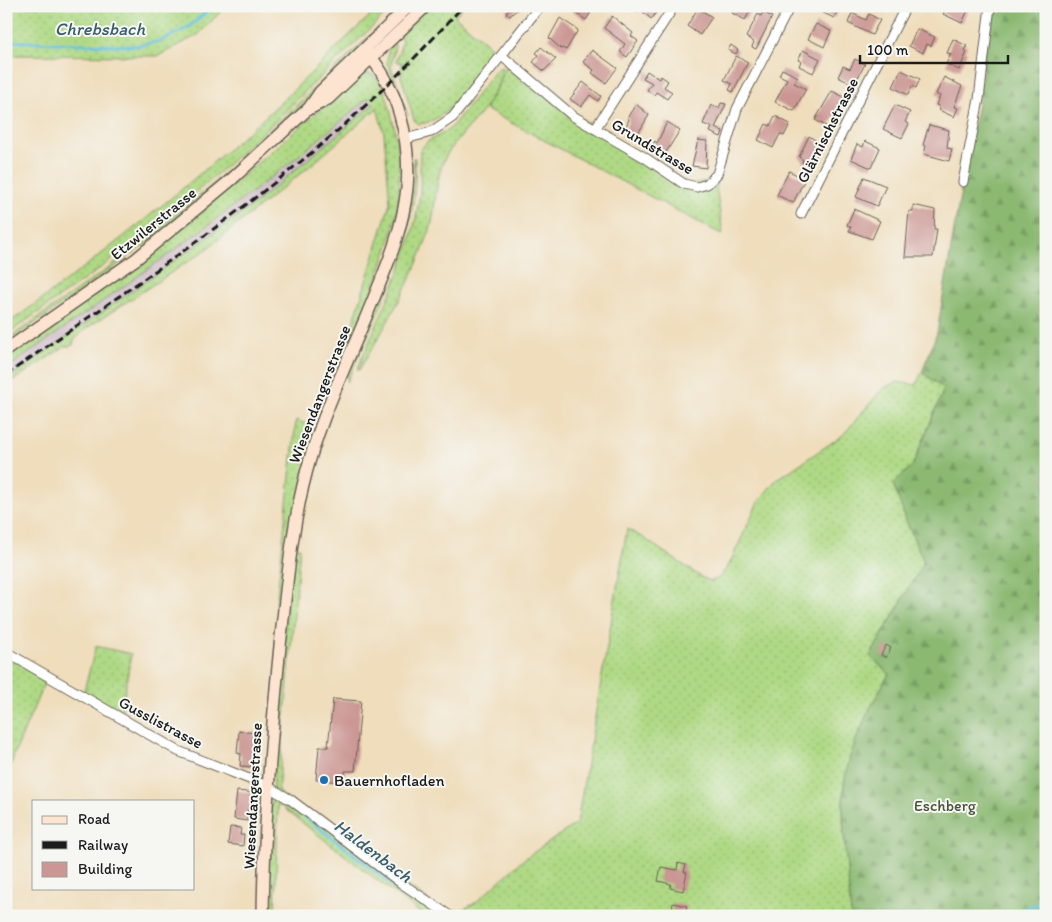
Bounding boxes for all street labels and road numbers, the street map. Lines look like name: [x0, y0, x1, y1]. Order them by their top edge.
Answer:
street label: Glärnischstrasse: [793, 74, 862, 186]
street label: Grundstrasse: [608, 114, 698, 179]
street label: Etzwilerstrasse: [107, 183, 200, 264]
street label: Wiesendangerstrasse: [284, 322, 355, 466]
street label: Gusslistrasse: [116, 692, 206, 753]
street label: Wiesendangerstrasse: [239, 722, 266, 870]

